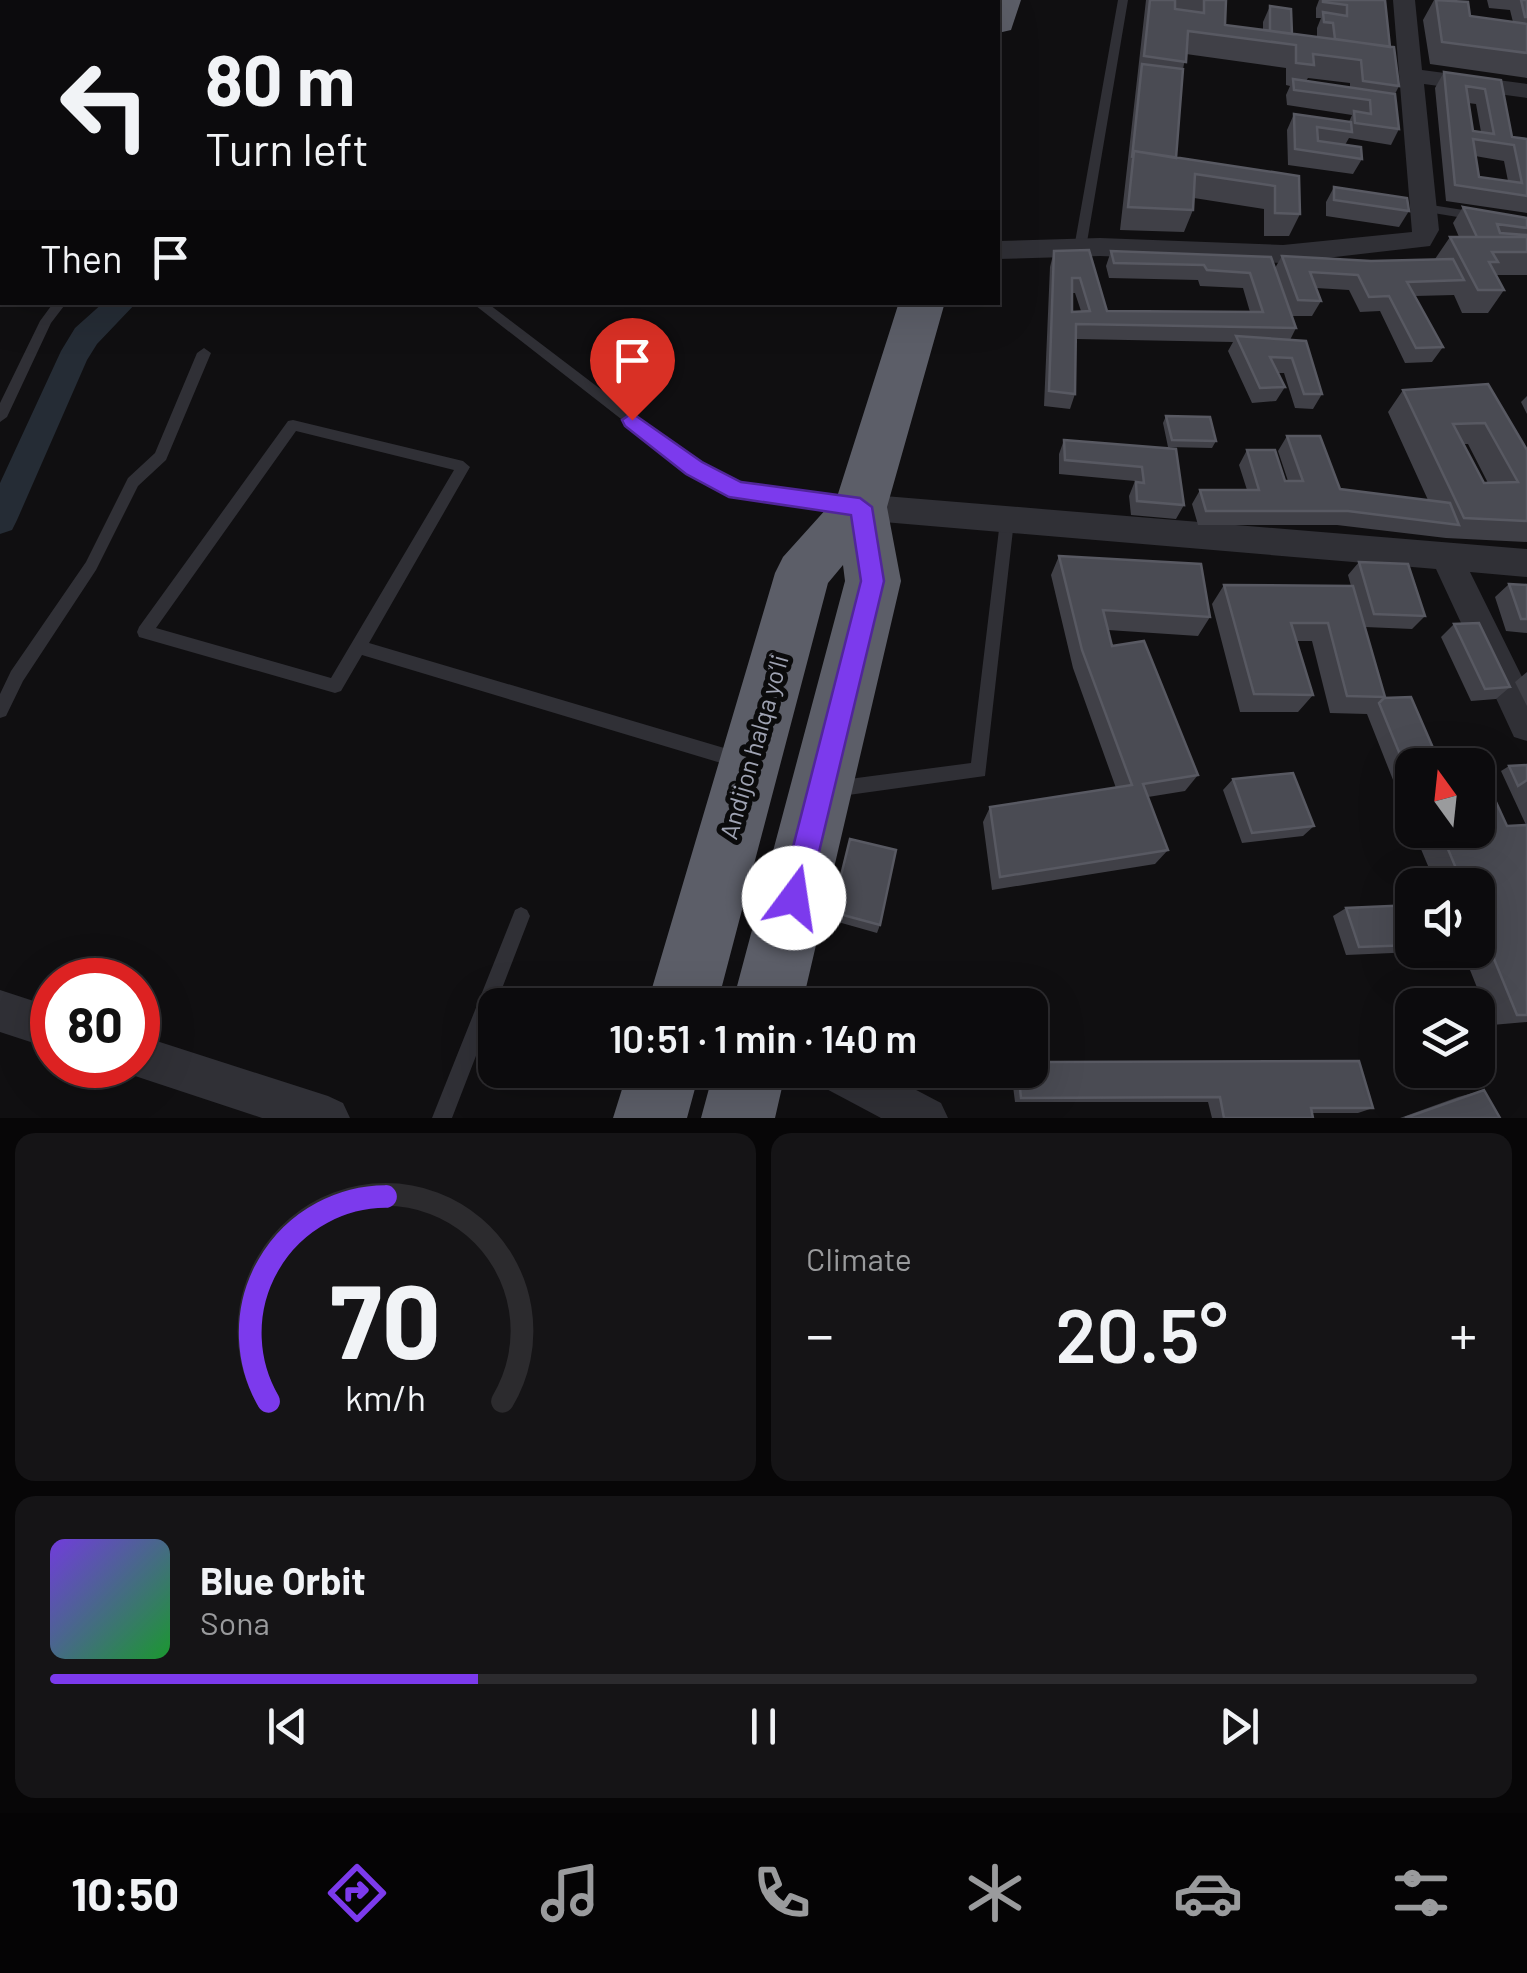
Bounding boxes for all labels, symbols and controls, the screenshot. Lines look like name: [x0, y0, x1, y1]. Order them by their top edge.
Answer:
text: 80 m: [205, 36, 355, 120]
icon: left: [40, 40, 170, 170]
text: Turn left: [205, 121, 369, 175]
icon: arrive: [143, 230, 198, 285]
text: Then: [40, 235, 123, 281]
pin: [590, 318, 675, 421]
icon: arrive: [605, 333, 660, 388]
street label: Andijon halqa yo‘li: [712, 651, 794, 842]
north arrow: [1395, 748, 1495, 848]
map controls: [1395, 748, 1495, 1088]
position arrow: [742, 846, 846, 950]
button: sound: [1395, 868, 1495, 968]
speed limit sign: 80: [30, 958, 160, 1088]
button: layers: [1395, 988, 1495, 1088]
text: 10:51 · 1 min · 140 m: [609, 1015, 917, 1061]
text: Climate: [806, 1239, 912, 1277]
text: 70: [330, 1255, 441, 1380]
text: 20.5°: [1055, 1288, 1228, 1378]
text: −: [806, 1300, 834, 1366]
text: +: [1449, 1300, 1477, 1366]
text: km/h: [345, 1375, 426, 1418]
text: Blue Orbit: [200, 1557, 366, 1603]
text: Sona: [200, 1603, 270, 1641]
icon: previous: [260, 1699, 315, 1754]
icon: pause: [736, 1699, 791, 1754]
icon: next: [1212, 1699, 1267, 1754]
icon: directions: [322, 1858, 392, 1928]
icon: music: [535, 1858, 605, 1928]
icon: phone: [747, 1858, 817, 1928]
icon: climate: [960, 1858, 1030, 1928]
icon: car: [1173, 1858, 1243, 1928]
icon: filters: [1386, 1858, 1456, 1928]
text: 10:50: [71, 1866, 179, 1920]

